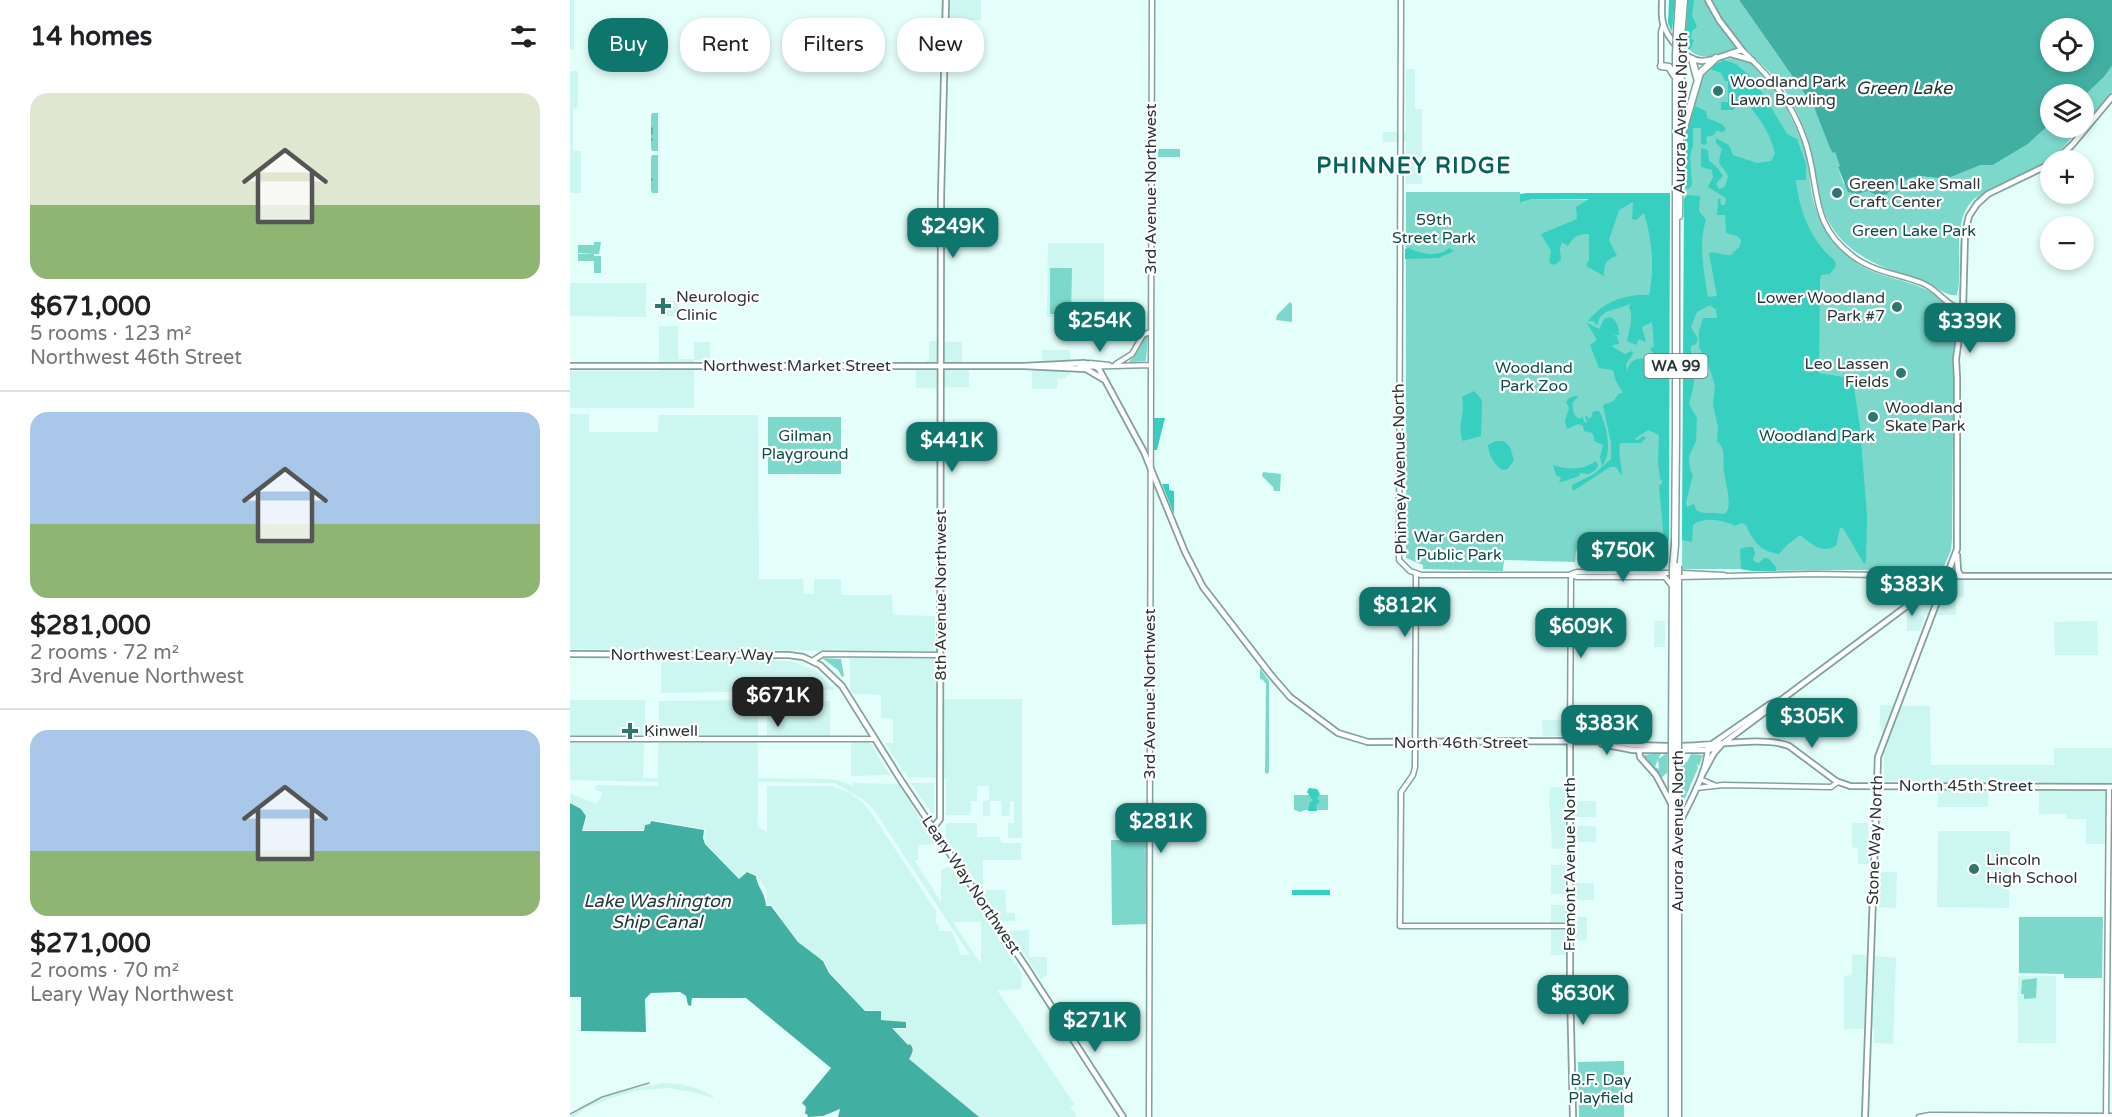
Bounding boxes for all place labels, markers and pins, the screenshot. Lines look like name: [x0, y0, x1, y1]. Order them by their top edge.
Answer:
place label: Woodland Park Lawn Bowling: [1730, 72, 1846, 110]
marker: Woodland Park Lawn Bowling: [1711, 84, 1725, 98]
place label: Green Lake Small Craft Center: [1849, 174, 1980, 212]
marker: Green Lake Small Craft Center: [1830, 186, 1844, 200]
pin: $249K: [911, 208, 995, 259]
place label: Neurologic Clinic: [676, 287, 759, 325]
place label: Lower Woodland Park #7: [1756, 288, 1885, 326]
marker: Neurologic Clinic: [654, 297, 672, 315]
marker: Lower Woodland Park #7: [1890, 300, 1904, 314]
pin: $254K: [1058, 302, 1142, 353]
pin: $339K: [1928, 303, 2012, 354]
place label: Leo Lassen Fields: [1804, 354, 1889, 392]
marker: Leo Lassen Fields: [1894, 366, 1908, 380]
place label: Woodland Skate Park: [1885, 398, 1966, 436]
marker: Woodland Skate Park: [1866, 410, 1880, 424]
pin: $441K: [910, 422, 994, 473]
pin: $750K: [1581, 532, 1665, 583]
pin: $383K: [1870, 566, 1954, 617]
pin: $812K: [1363, 587, 1447, 638]
pin: $609K: [1539, 608, 1623, 659]
pin: $671K: [736, 677, 820, 728]
pin: $305K: [1770, 698, 1854, 749]
pin: $383K: [1565, 705, 1649, 756]
place label: Kinwell: [644, 721, 698, 741]
marker: Kinwell: [621, 722, 639, 740]
pin: $281K: [1119, 803, 1203, 854]
place label: Lincoln High School: [1986, 850, 2077, 888]
marker: Lincoln High School: [1967, 862, 1981, 876]
pin: $630K: [1541, 975, 1625, 1026]
pin: $271K: [1053, 1002, 1137, 1053]

